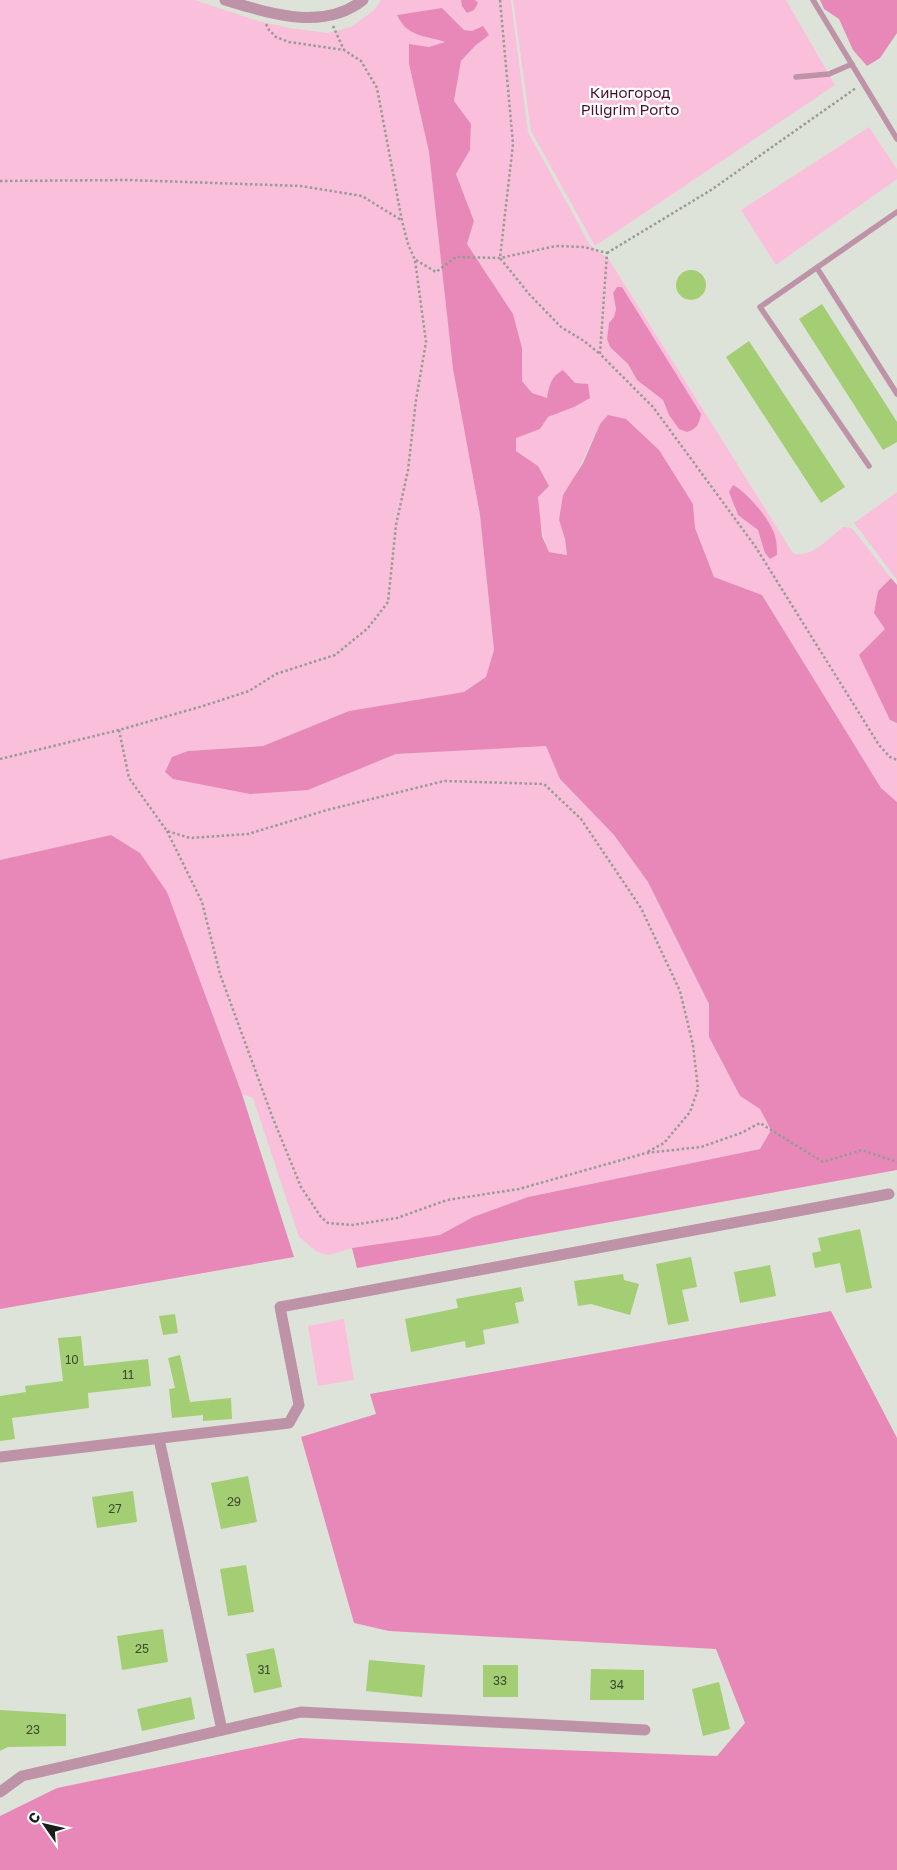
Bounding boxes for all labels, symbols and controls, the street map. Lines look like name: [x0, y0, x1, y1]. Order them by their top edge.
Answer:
park label: Киногород Piligrim Porto: [581, 83, 679, 118]
house number: 10: [65, 1352, 79, 1367]
house number: 11: [122, 1367, 134, 1382]
house number: 29: [227, 1494, 241, 1509]
house number: 27: [108, 1501, 122, 1516]
house number: 25: [135, 1641, 149, 1656]
house number: 31: [258, 1662, 271, 1677]
house number: 33: [493, 1673, 507, 1688]
house number: 34: [610, 1677, 624, 1692]
house number: 23: [26, 1722, 40, 1737]
north arrow: [20, 1800, 70, 1850]
text: С: [24, 1809, 44, 1826]

